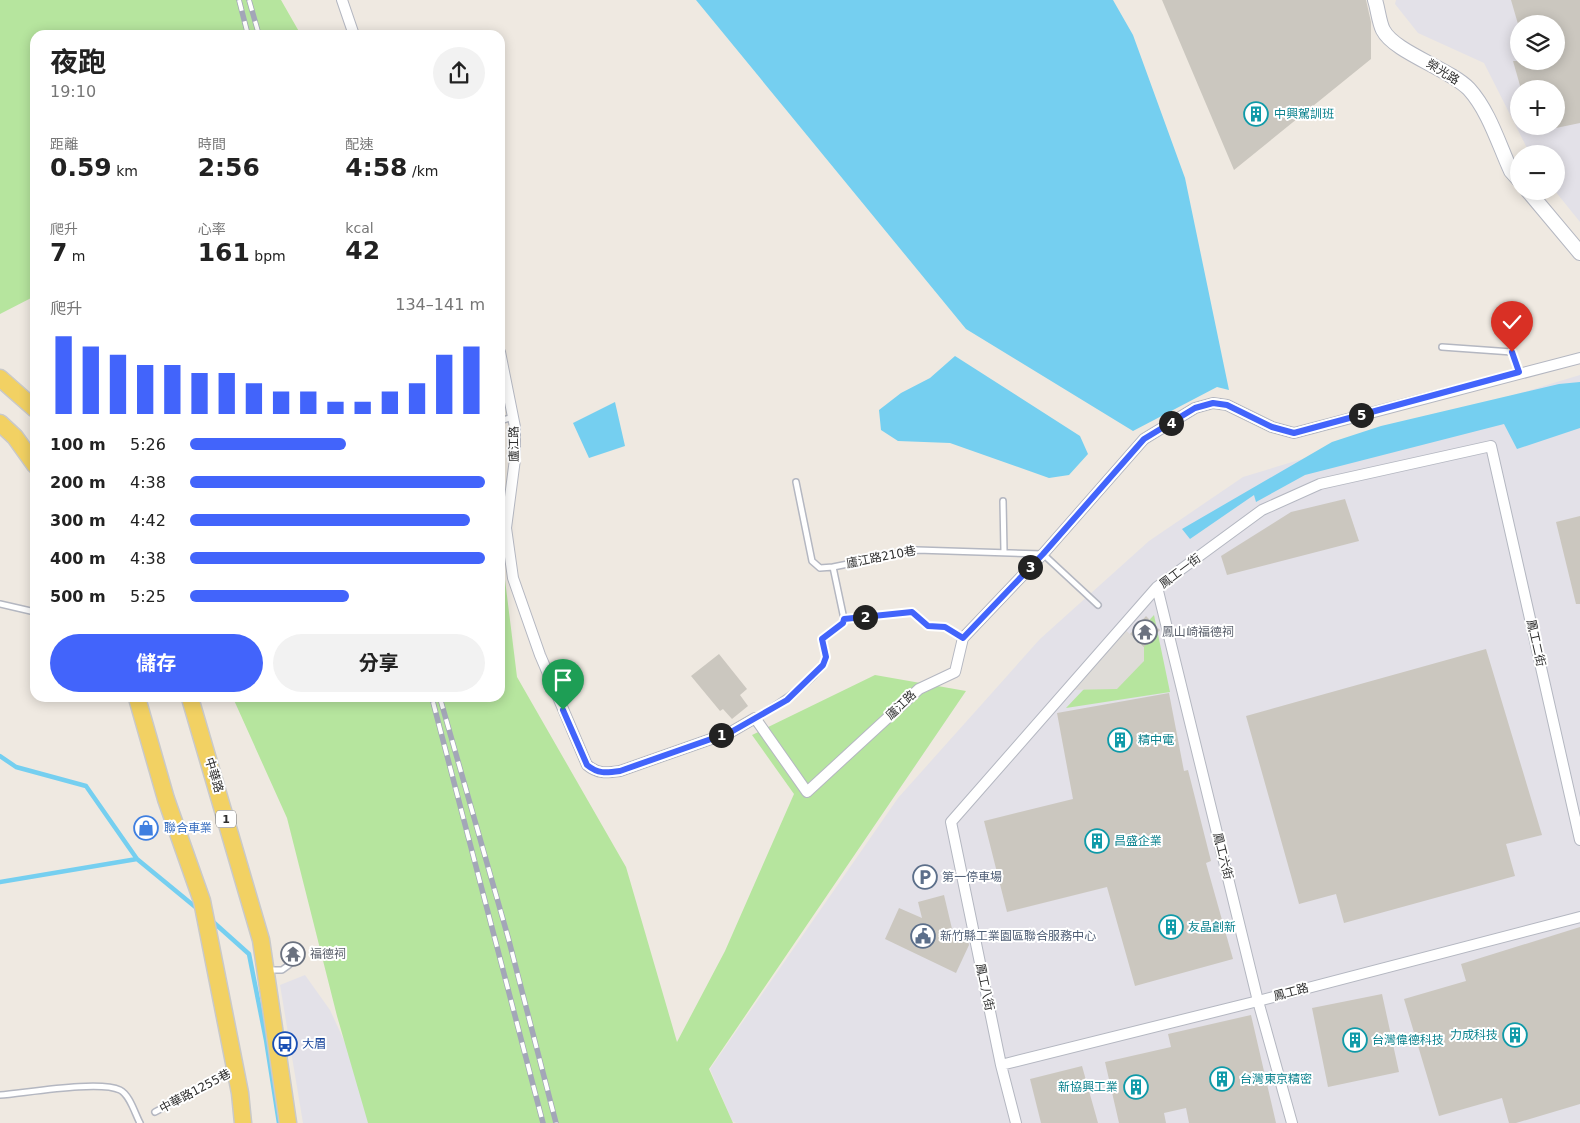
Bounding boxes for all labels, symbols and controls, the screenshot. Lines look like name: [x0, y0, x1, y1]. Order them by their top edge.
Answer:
map controls: [1510, 15, 1565, 200]
button: layers: [1510, 15, 1565, 70]
text: 夜跑: [50, 46, 106, 79]
button: share: [433, 47, 485, 99]
street label: 榮光路: [1424, 57, 1462, 87]
button: +: [1510, 80, 1565, 135]
text: 19:10: [50, 82, 96, 101]
building icon: 中興駕訓班: [1243, 101, 1269, 127]
place label: 中興駕訓班: [1274, 107, 1334, 121]
text: 距離: [50, 136, 78, 152]
text: 時間: [198, 136, 226, 152]
text: 配速: [345, 136, 373, 152]
button: −: [1510, 145, 1565, 200]
text: 0.59: [50, 153, 112, 182]
text: 2:56: [198, 153, 260, 182]
text: 4:58: [345, 153, 408, 182]
text: km: [112, 163, 138, 179]
text: /km: [408, 163, 438, 179]
text: kcal: [345, 220, 374, 236]
text: 爬升: [50, 221, 78, 237]
text: 心率: [198, 221, 226, 237]
text: 42: [345, 236, 380, 265]
text: 7: [50, 238, 67, 267]
text: 161: [198, 238, 250, 267]
text: m: [67, 248, 86, 264]
text: bpm: [250, 248, 286, 264]
text: 134–141 m: [395, 295, 485, 314]
text: 爬升: [50, 299, 82, 318]
pin: [1491, 301, 1533, 352]
icon: check: [1498, 308, 1526, 336]
pin: 5: [1348, 402, 1374, 428]
text: 5: [1357, 407, 1366, 423]
pin: 4: [1158, 410, 1184, 436]
text: 4: [1167, 415, 1176, 431]
street label: 廬江路: [507, 426, 521, 462]
text: 100 m: [50, 435, 106, 454]
text: 5:26: [130, 435, 166, 454]
text: 200 m: [50, 473, 106, 492]
text: 4:38: [130, 473, 166, 492]
text: 300 m: [50, 511, 106, 530]
text: 4:42: [130, 511, 166, 530]
street label: 廬江路210巷: [845, 543, 917, 571]
text: 400 m: [50, 549, 106, 568]
text: 4:38: [130, 549, 166, 568]
street label: 鳳工一街: [1157, 551, 1203, 591]
pin: 3: [1018, 554, 1042, 580]
text: 3: [1026, 559, 1035, 575]
text: 500 m: [50, 587, 106, 606]
text: 5:25: [130, 587, 166, 606]
pin: 2: [852, 604, 878, 630]
text: 2: [861, 609, 870, 625]
street label: 鳳工二街: [1524, 618, 1548, 668]
temple icon: 鳳山崎福德祠: [1132, 619, 1158, 645]
place label: 鳳山崎福德祠: [1162, 625, 1234, 639]
button: 儲存: [50, 634, 263, 692]
button: 分享: [273, 634, 485, 692]
pin: [542, 659, 584, 710]
icon: arrive: [549, 666, 577, 694]
street label: 廬江路: [883, 688, 919, 722]
pin: 1: [708, 722, 734, 748]
text: 1: [717, 727, 726, 743]
building icon: 精中電: [1107, 727, 1133, 753]
place label: 精中電: [1138, 733, 1174, 747]
street label: 中華路: [202, 756, 226, 794]
road number: 1: [216, 811, 236, 828]
shop icon: 聯合車業: [133, 815, 159, 841]
place label: 聯合車業: [164, 821, 212, 835]
building icon: 昌盛企業: [1084, 828, 1110, 854]
street label: 鳳工六街: [1210, 831, 1236, 881]
place label: 昌盛企業: [1114, 834, 1162, 848]
parking icon: 第一停車場: [912, 864, 938, 890]
place label: 第一停車場: [942, 870, 1002, 884]
building icon: 友晶創新: [1158, 914, 1184, 940]
place label: 友晶創新: [1188, 920, 1236, 934]
public building icon: 新竹縣工業園區聯合服務中心: [910, 923, 936, 949]
place label: 新竹縣工業園區聯合服務中心: [940, 929, 1096, 943]
temple icon: 福德祠: [280, 941, 306, 967]
place label: 福德祠: [310, 947, 346, 961]
street label: 鳳工八街: [973, 962, 997, 1012]
street label: 鳳工路: [1272, 981, 1310, 1003]
building icon: 力成科技: [1502, 1022, 1528, 1048]
building icon: 台灣偉德科技: [1342, 1027, 1368, 1053]
place label: 力成科技: [1450, 1028, 1498, 1042]
bus stop icon: 大眉: [272, 1031, 298, 1057]
place label: 台灣偉德科技: [1372, 1033, 1444, 1047]
place label: 大眉: [302, 1037, 326, 1051]
street label: 中華路1255巷: [157, 1066, 233, 1116]
building icon: 台灣東京精密: [1209, 1066, 1235, 1092]
place label: 台灣東京精密: [1240, 1072, 1312, 1086]
building icon: 新協興工業: [1123, 1074, 1149, 1100]
place label: 新協興工業: [1058, 1080, 1118, 1094]

